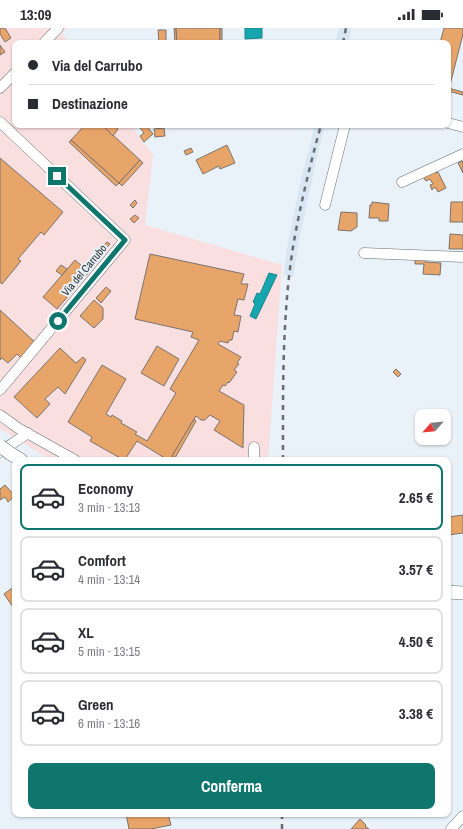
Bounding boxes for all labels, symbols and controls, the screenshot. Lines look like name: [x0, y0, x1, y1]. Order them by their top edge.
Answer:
text: 13:09: [20, 4, 51, 25]
text: Via del Carrubo: [52, 55, 143, 76]
text: Destinazione: [52, 93, 128, 114]
route end: [48, 167, 66, 185]
street label: Via del Carrubo: [58, 241, 110, 299]
route start: [49, 312, 67, 330]
north arrow: [415, 409, 451, 445]
map controls: [415, 409, 451, 445]
text: Economy: [78, 478, 133, 499]
icon: car: [30, 479, 66, 515]
text: 2.65 €: [399, 487, 433, 508]
text: 3 min · 13:13: [78, 499, 140, 516]
text: Comfort: [78, 550, 126, 571]
icon: car: [30, 551, 66, 587]
text: 3.57 €: [399, 559, 433, 580]
text: 4 min · 13:14: [78, 571, 140, 588]
text: XL: [78, 622, 94, 643]
icon: car: [30, 623, 66, 659]
text: 4.50 €: [399, 631, 433, 652]
text: 5 min · 13:15: [78, 643, 140, 660]
text: Green: [78, 694, 114, 715]
icon: car: [30, 695, 66, 731]
text: 3.38 €: [399, 703, 433, 724]
text: 6 min · 13:16: [78, 715, 140, 732]
button: Conferma: [28, 763, 435, 809]

